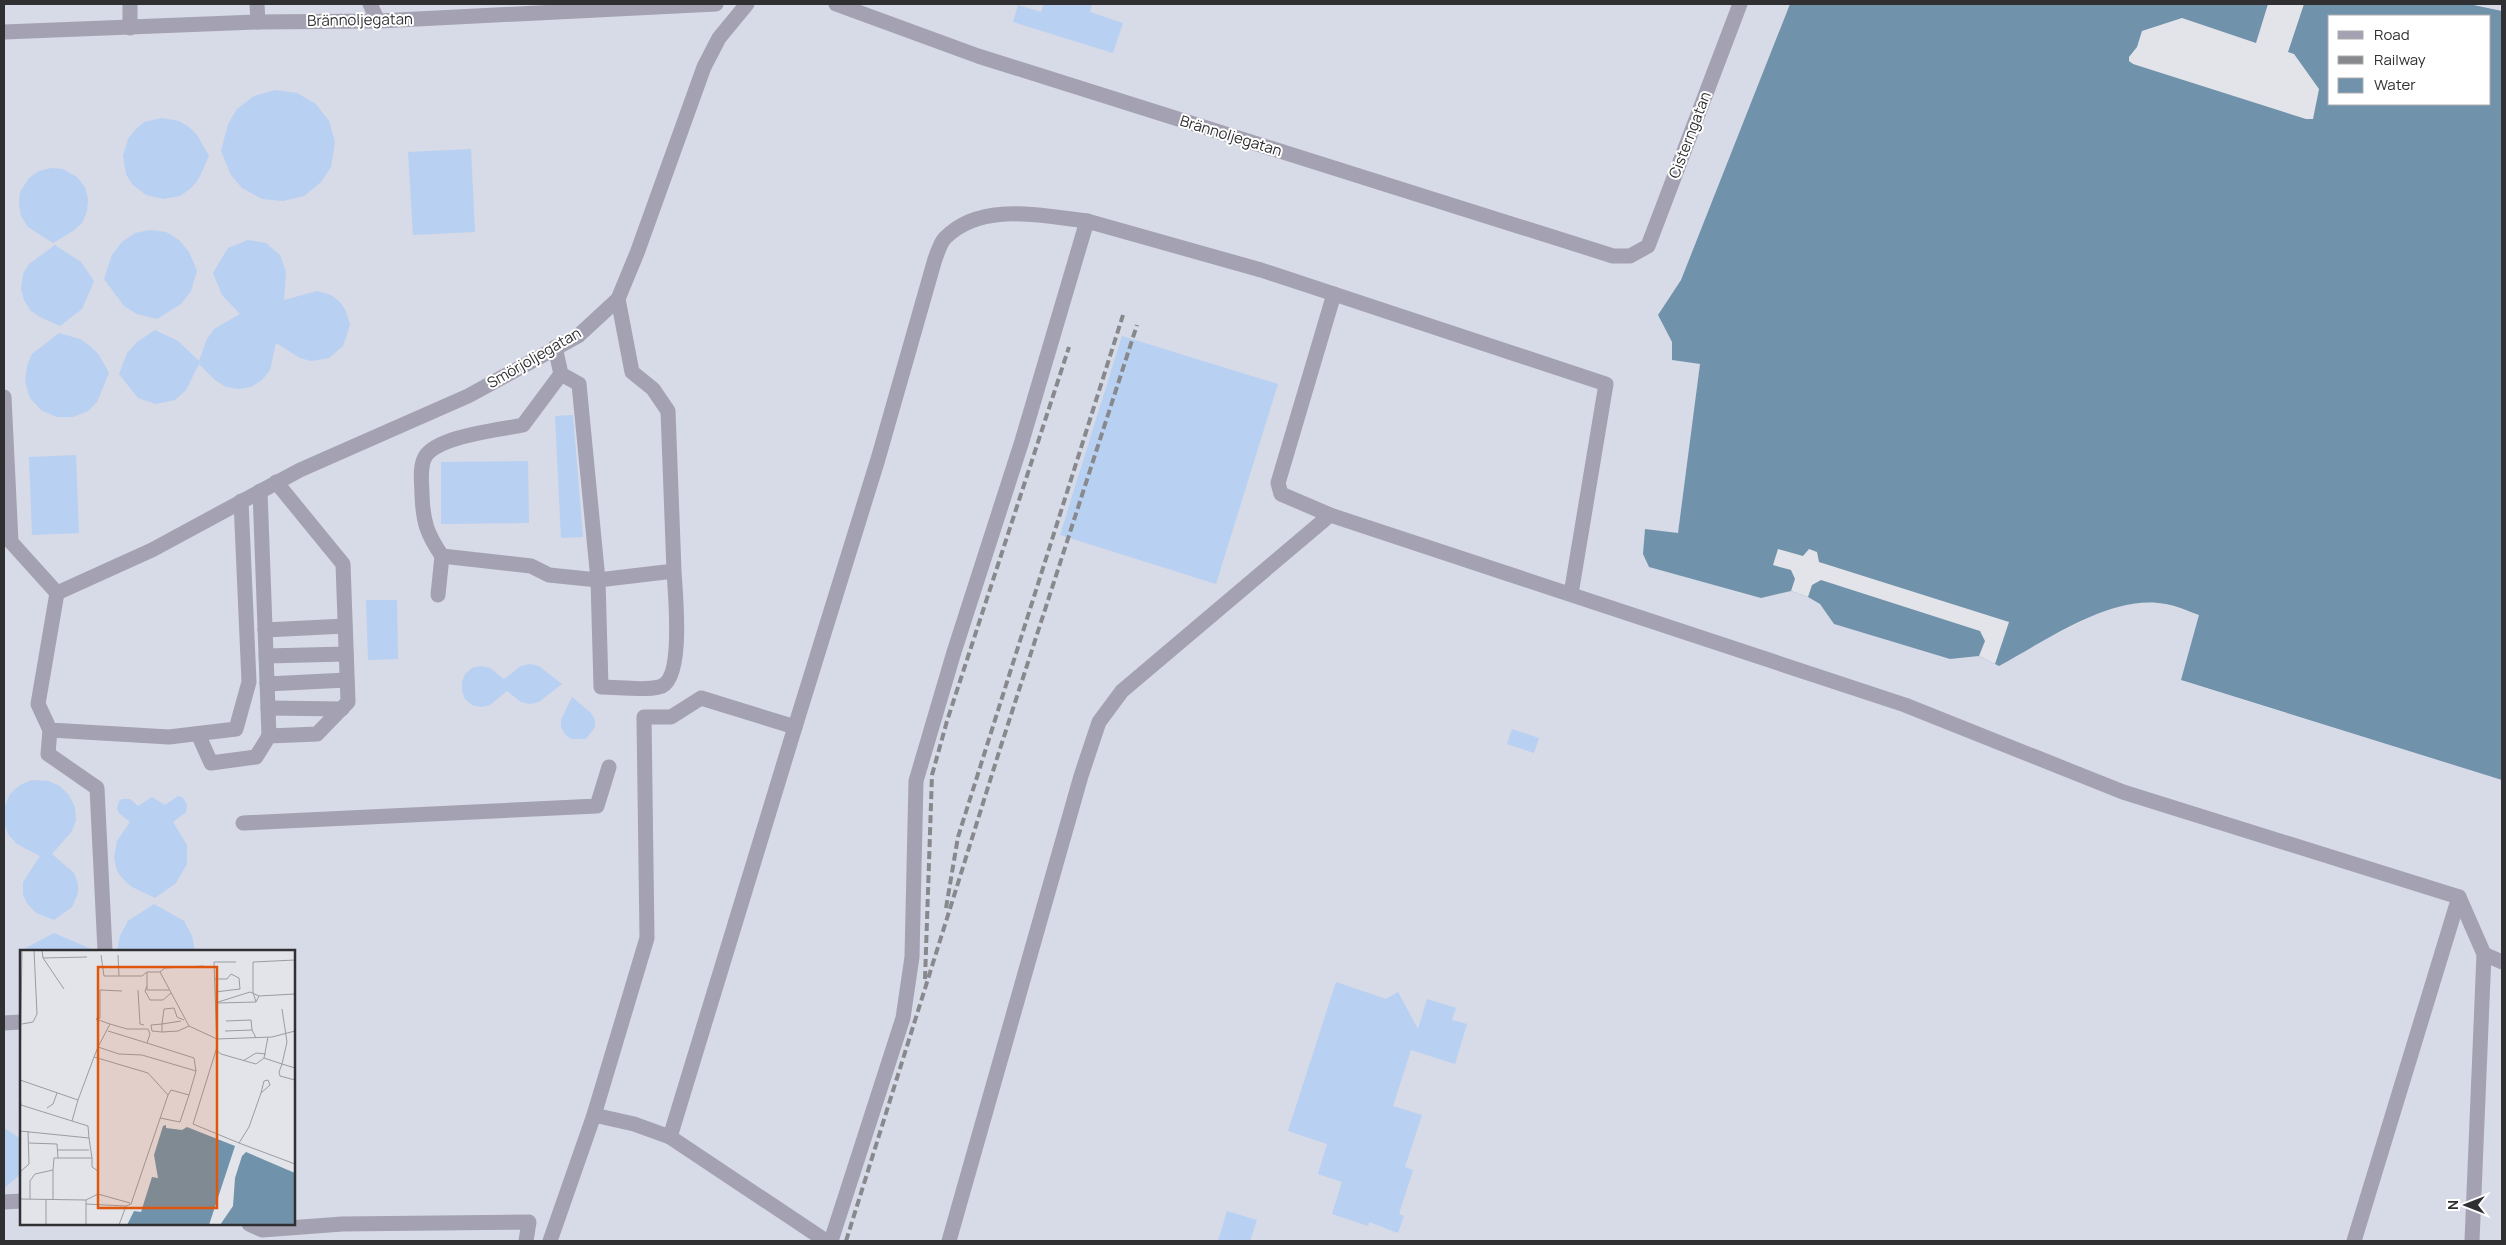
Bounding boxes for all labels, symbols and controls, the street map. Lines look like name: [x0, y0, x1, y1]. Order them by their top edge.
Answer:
street label: Brännoljegatan: [307, 8, 413, 31]
legend: [2328, 15, 2491, 105]
text: Road: [2374, 24, 2410, 45]
text: Railway: [2374, 49, 2426, 70]
text: Water: [2374, 74, 2416, 95]
street label: Cisterngatan: [1663, 88, 1716, 181]
street label: Brännoljegatan: [1177, 110, 1285, 161]
street label: Smörjoljegatan: [483, 322, 585, 393]
inset map: [20, 950, 295, 1225]
north arrow: [2441, 1180, 2491, 1230]
text: N: [2443, 1200, 2462, 1210]

